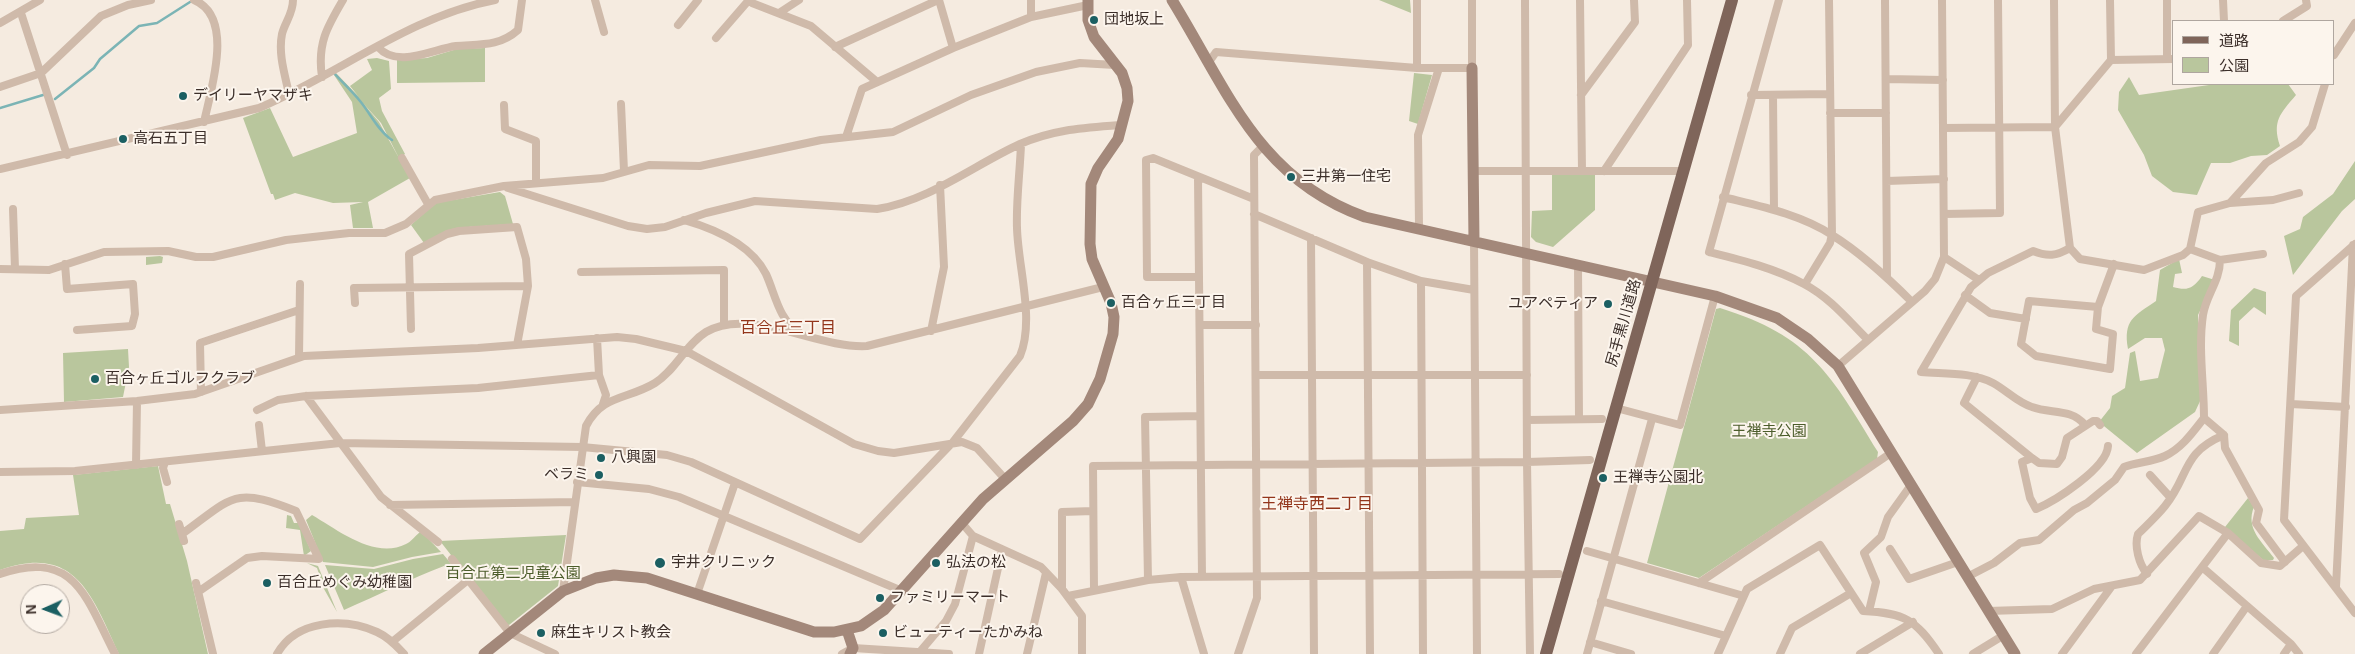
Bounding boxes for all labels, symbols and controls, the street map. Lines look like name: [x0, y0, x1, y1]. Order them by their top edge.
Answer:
place label: 団地坂上: [1104, 11, 1164, 29]
marker: 団地坂上: [1088, 14, 1100, 26]
legend: [2172, 20, 2335, 85]
text: 道路: [2219, 32, 2249, 49]
text: 公園: [2219, 57, 2249, 74]
place label: デイリーヤマザキ: [193, 87, 313, 105]
marker: デイリーヤマザキ: [177, 90, 189, 102]
place label: 高石五丁目: [133, 130, 208, 148]
marker: 高石五丁目: [117, 133, 129, 145]
place label: 三井第一住宅: [1301, 168, 1391, 186]
marker: 三井第一住宅: [1285, 171, 1297, 183]
street label: 尻手黒川道路: [1603, 277, 1645, 369]
place label: 百合ヶ丘三丁目: [1121, 294, 1226, 312]
place label: ユアペティア: [1508, 295, 1598, 313]
marker: 百合ヶ丘三丁目: [1105, 297, 1117, 309]
marker: ユアペティア: [1602, 298, 1614, 310]
district label: 百合丘三丁目: [740, 319, 836, 339]
place label: 百合ヶ丘ゴルフクラブ: [105, 370, 255, 388]
marker: 百合ヶ丘ゴルフクラブ: [89, 373, 101, 385]
park label: 王禅寺公園: [1732, 423, 1806, 441]
place label: 八興園: [611, 449, 656, 467]
marker: 八興園: [595, 452, 607, 464]
place label: ベラミ: [544, 466, 589, 484]
marker: ベラミ: [593, 469, 605, 481]
place label: 王禅寺公園北: [1613, 469, 1703, 487]
marker: 王禅寺公園北: [1597, 472, 1609, 484]
district label: 王禅寺西二丁目: [1261, 495, 1373, 515]
place label: 宇井クリニック: [671, 554, 776, 572]
place label: 弘法の松: [946, 554, 1006, 572]
marker: 宇井クリニック: [653, 556, 667, 570]
marker: 弘法の松: [930, 557, 942, 569]
park label: 百合丘第二児童公園: [446, 565, 580, 583]
place label: 百合丘めぐみ幼稚園: [277, 574, 412, 592]
marker: 百合丘めぐみ幼稚園: [261, 577, 273, 589]
north arrow: [20, 584, 70, 634]
place label: ファミリーマート: [890, 589, 1010, 607]
marker: ファミリーマート: [874, 592, 886, 604]
text: N: [23, 604, 39, 615]
place label: 麻生キリスト教会: [551, 624, 671, 642]
place label: ビューティーたかみね: [893, 624, 1043, 642]
marker: 麻生キリスト教会: [535, 627, 547, 639]
marker: ビューティーたかみね: [877, 627, 889, 639]

